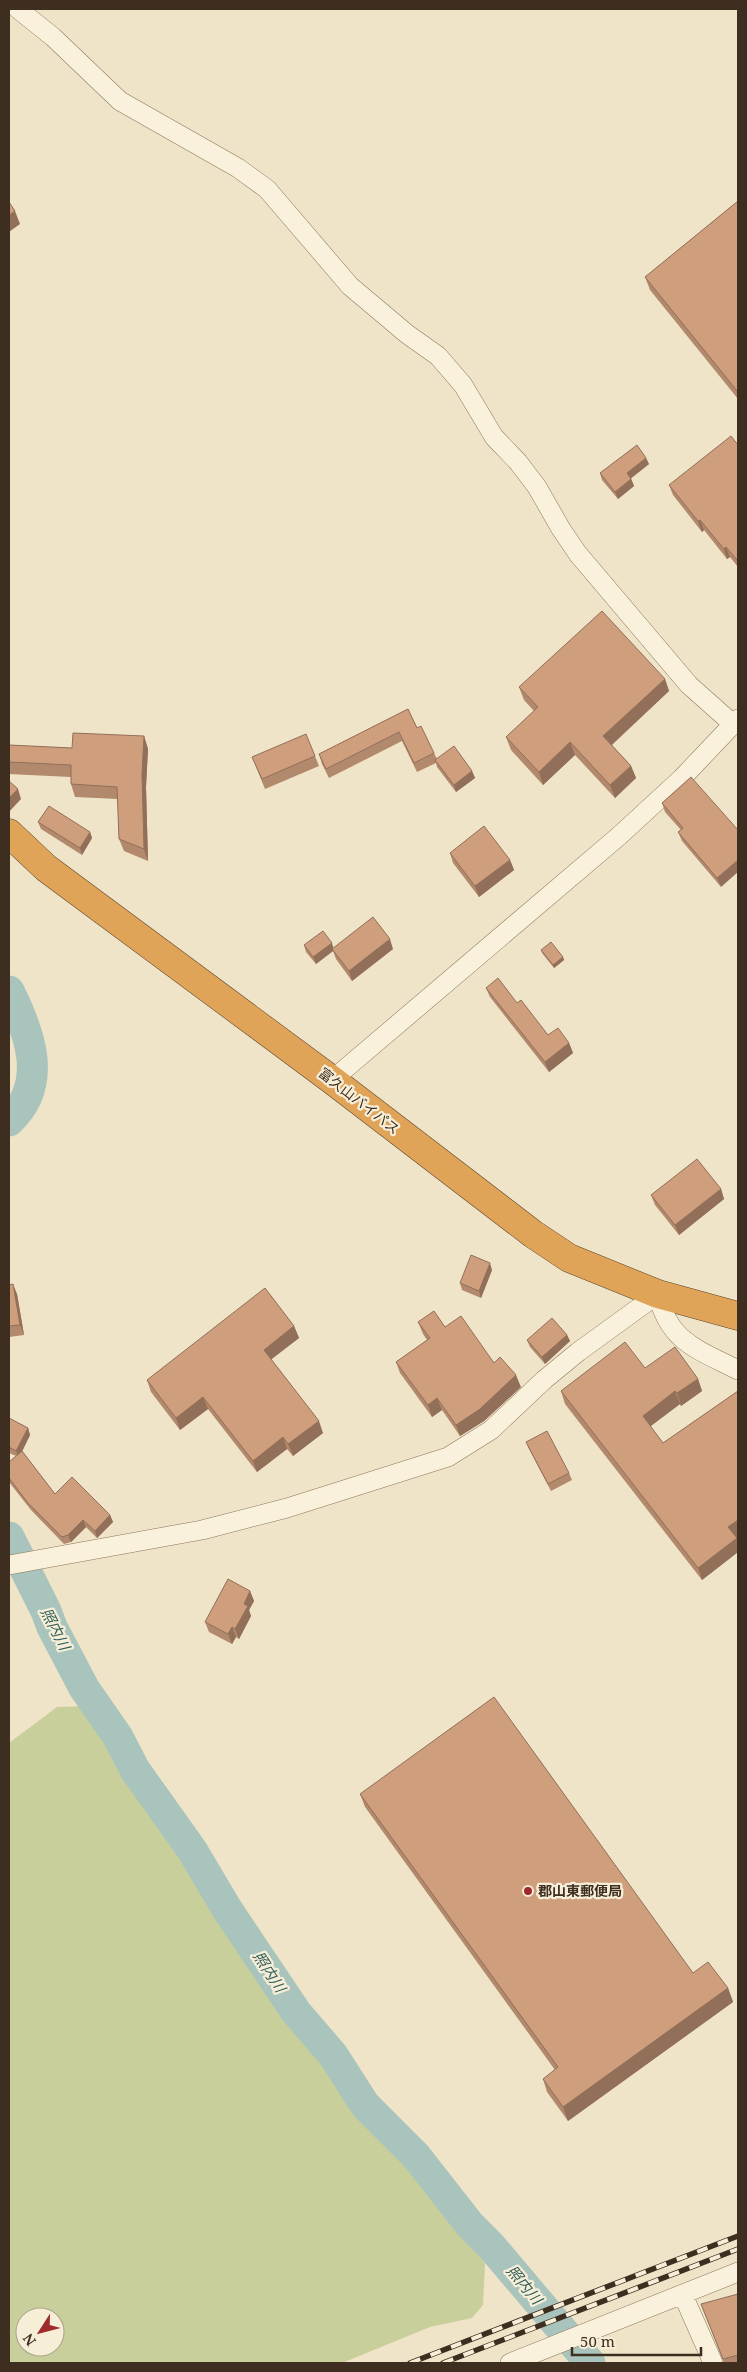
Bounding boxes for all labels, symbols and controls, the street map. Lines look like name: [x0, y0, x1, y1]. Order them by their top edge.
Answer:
street label: 富久山バイパス: [315, 1063, 404, 1138]
water label: 照内川: [37, 1604, 76, 1655]
place label: 郡山東郵便局: [538, 1881, 622, 1900]
marker: 郡山東郵便局: [522, 1885, 534, 1897]
water label: 照内川: [249, 1947, 292, 1997]
water label: 照内川: [503, 2261, 548, 2310]
north arrow: [15, 2307, 65, 2357]
scale bar: [572, 2324, 701, 2356]
text: N: [18, 2330, 40, 2350]
text: 50 m: [580, 2331, 615, 2351]

